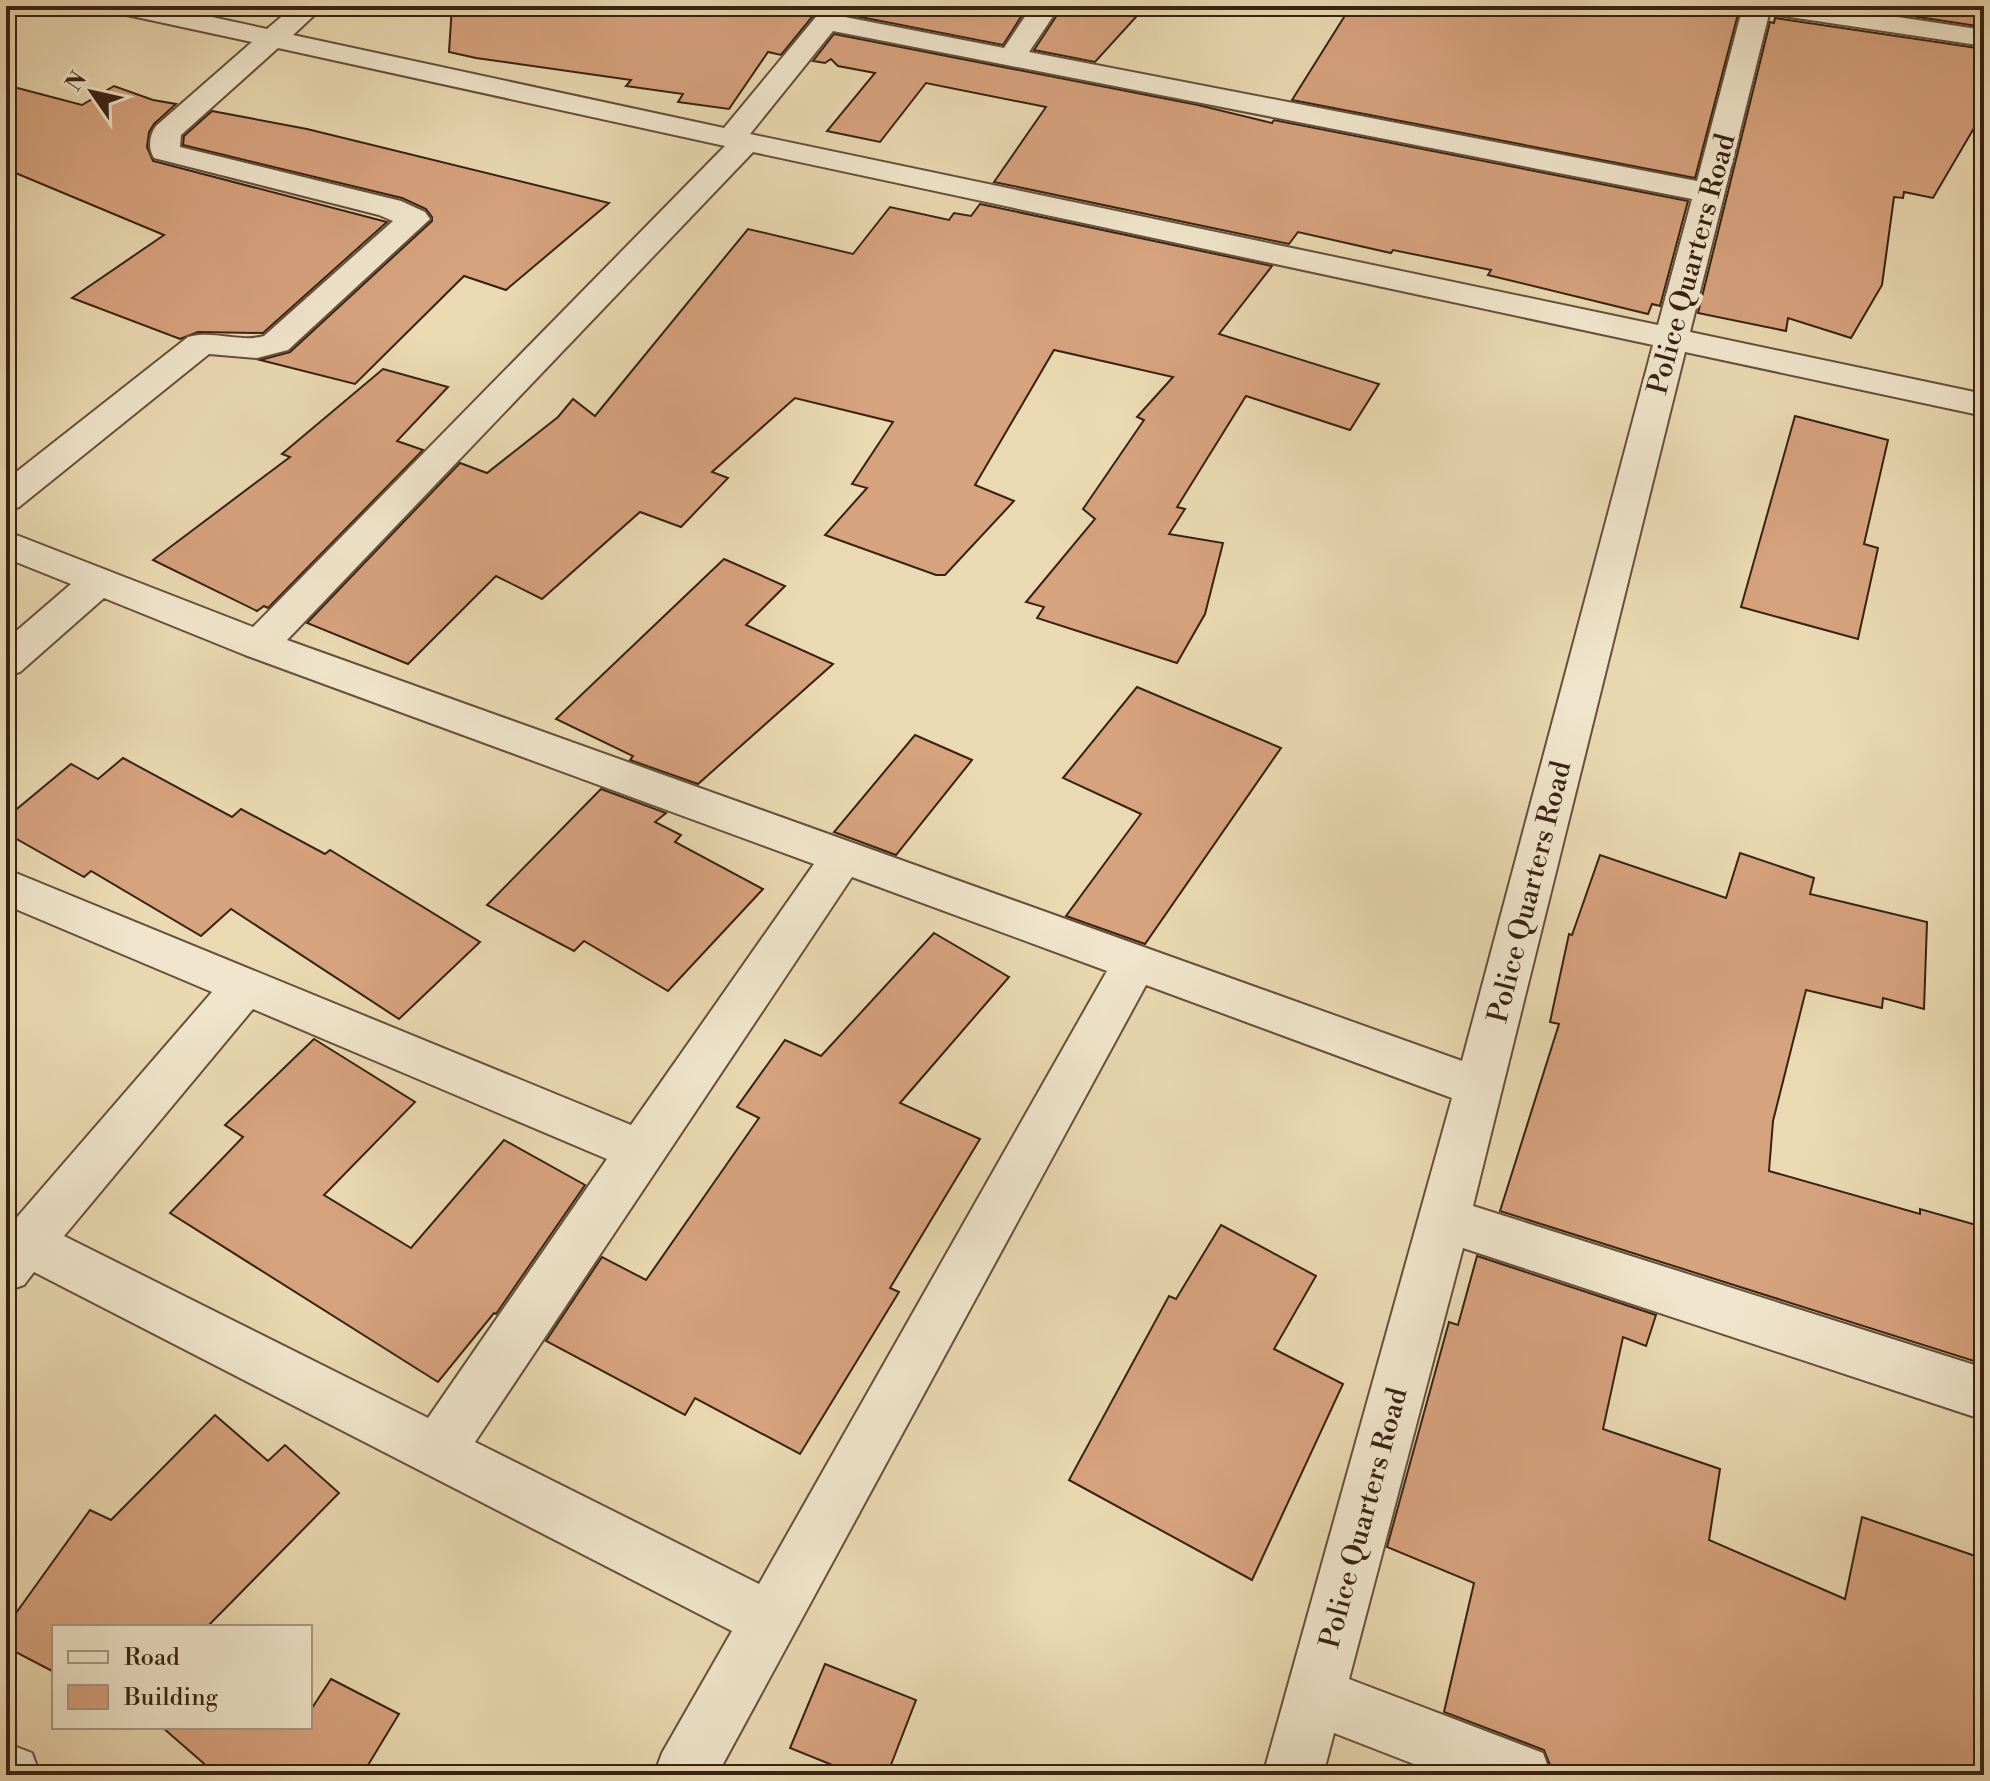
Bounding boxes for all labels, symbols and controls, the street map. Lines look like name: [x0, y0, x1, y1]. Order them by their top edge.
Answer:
north arrow: [52, 52, 132, 132]
text: N: [61, 66, 93, 96]
street label: Police Quarters Road: [1640, 130, 1744, 398]
street label: Police Quarters Road: [1481, 757, 1579, 1026]
street label: Police Quarters Road: [1312, 1384, 1416, 1652]
legend: [52, 1625, 312, 1729]
text: Road: [124, 1643, 180, 1673]
text: Building: [123, 1683, 218, 1713]

